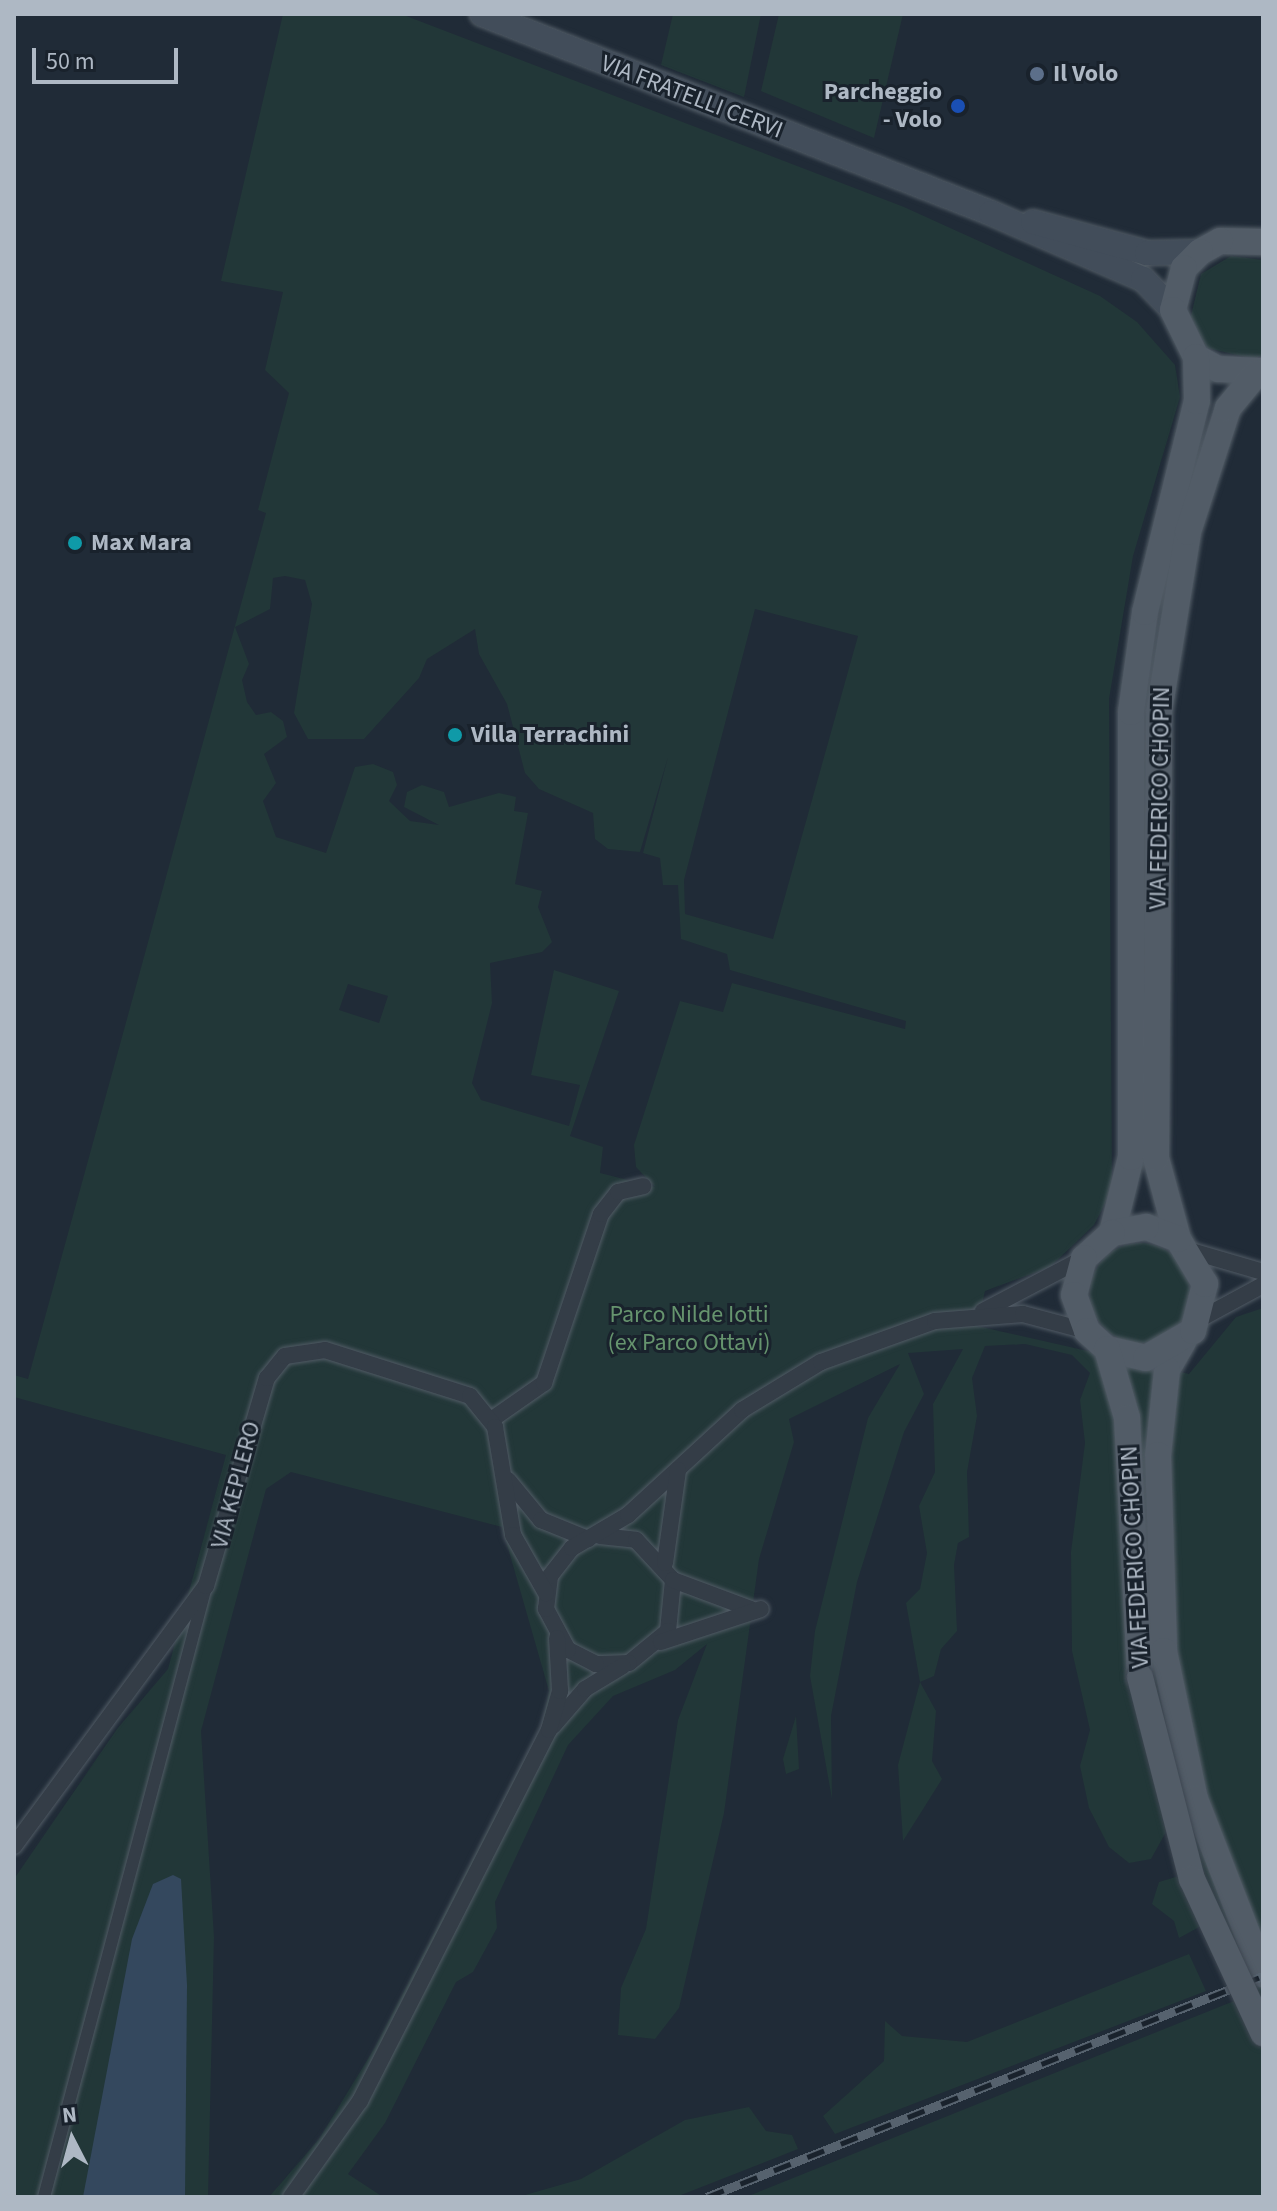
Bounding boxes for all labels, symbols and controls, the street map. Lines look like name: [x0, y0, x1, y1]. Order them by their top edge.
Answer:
scale bar: [36, 32, 182, 82]
text: 50 m: [46, 44, 95, 79]
street label: VIA FRATELLI CERVI: [597, 49, 787, 145]
place label: Il Volo: [1053, 60, 1118, 88]
marker: Il Volo: [1028, 65, 1046, 83]
place label: Parcheggio - Volo: [824, 78, 942, 134]
marker: Parcheggio - Volo: [949, 97, 967, 115]
place label: Max Mara: [91, 529, 192, 557]
marker: Max Mara: [66, 534, 84, 552]
street label: VIA FEDERICO CHOPIN: [1144, 686, 1176, 910]
place label: Villa Terrachini: [471, 721, 629, 749]
marker: Villa Terrachini: [446, 726, 464, 744]
park label: Parco Nilde Iotti (ex Parco Ottavi): [607, 1301, 771, 1357]
street label: VIA KEPLERO: [205, 1418, 267, 1552]
street label: VIA FEDERICO CHOPIN: [1115, 1445, 1155, 1669]
text: N: [61, 2098, 78, 2132]
north arrow: [32, 2099, 112, 2179]

